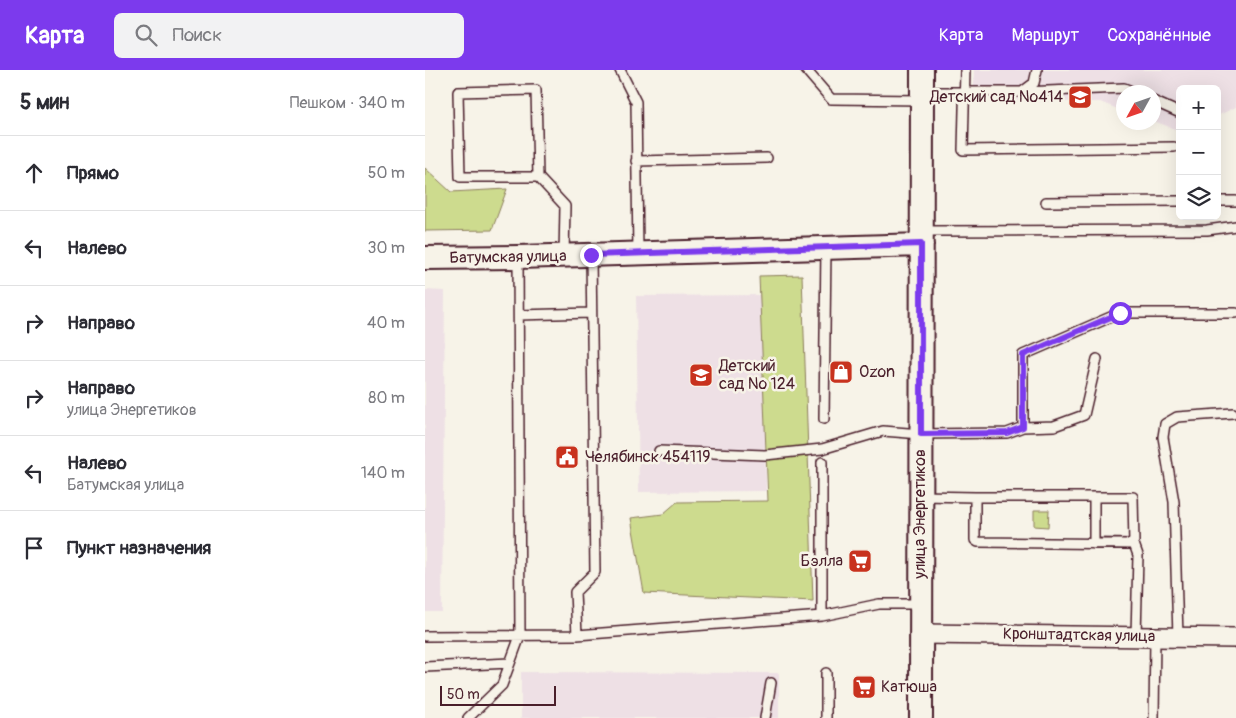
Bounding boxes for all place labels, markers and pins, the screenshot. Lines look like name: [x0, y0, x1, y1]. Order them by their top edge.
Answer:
school or university icon: Детский сад №414: [1067, 84, 1093, 110]
place label: Детский сад №414: [929, 87, 1063, 107]
place label: Детский сад № 124: [718, 356, 795, 394]
shop icon: Ozon: [828, 359, 854, 385]
school or university icon: Детский сад № 124: [688, 362, 714, 388]
place label: Ozon: [859, 362, 895, 382]
public building icon: Челябинск 454119: [554, 444, 580, 470]
place label: Челябинск 454119: [585, 447, 711, 467]
supermarket icon: Бэлла: [847, 548, 873, 574]
place label: Бэлла: [801, 551, 843, 571]
supermarket icon: Катюша: [851, 674, 877, 700]
place label: Катюша: [881, 677, 937, 697]

